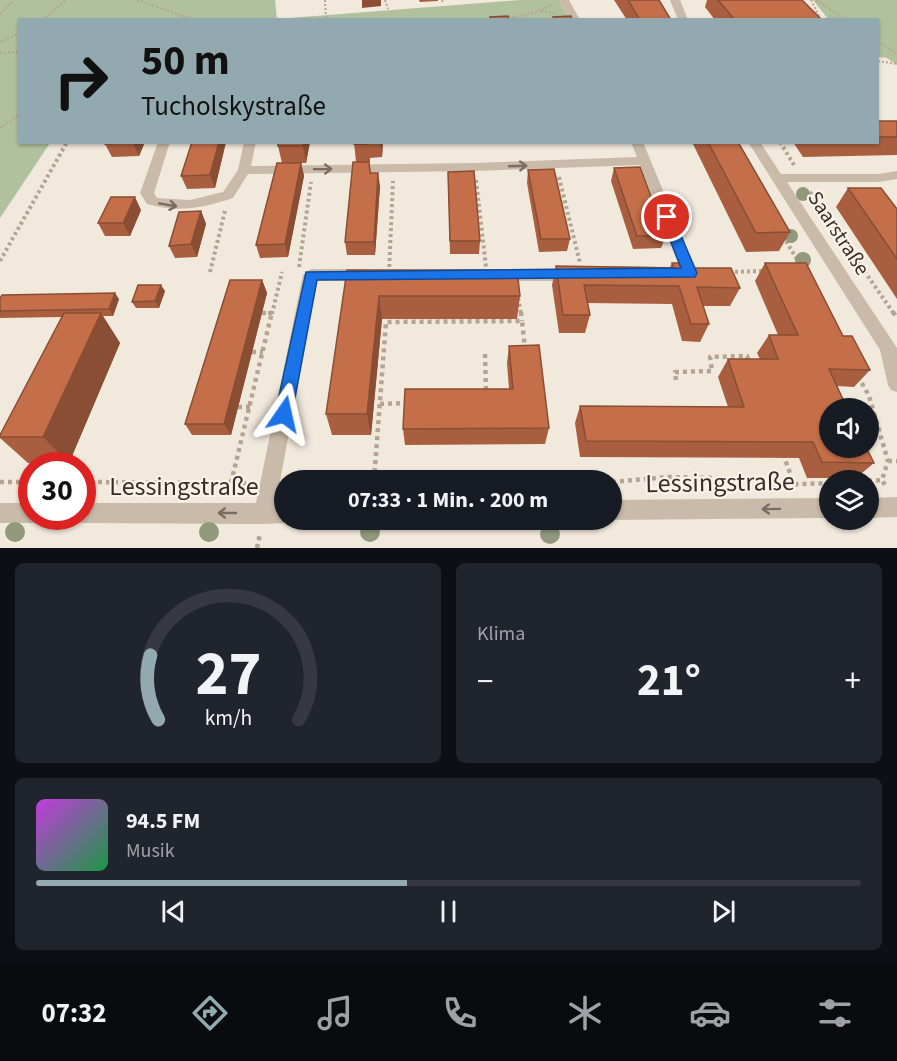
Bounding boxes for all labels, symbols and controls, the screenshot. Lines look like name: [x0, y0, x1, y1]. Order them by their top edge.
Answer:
text: 50 m: [141, 31, 230, 91]
icon: right: [42, 42, 120, 120]
text: Tucholskystraße: [141, 87, 326, 126]
one-way arrow: [508, 160, 528, 171]
one-way arrow: [313, 164, 333, 175]
street label: Saarstraße: [801, 185, 877, 281]
pin: [641, 191, 692, 242]
one-way arrow: [158, 200, 178, 211]
icon: arrive: [650, 200, 683, 233]
position arrow: [252, 382, 316, 446]
map controls: [819, 398, 879, 530]
button: sound: [819, 398, 879, 458]
speed limit sign: 30: [18, 452, 96, 530]
street label: Lessingstraße: [645, 463, 795, 502]
street label: Lessingstraße: [109, 468, 259, 505]
button: layers: [819, 470, 879, 530]
text: 07:33 · 1 Min. · 200 m: [348, 484, 548, 516]
one-way arrow: [762, 503, 782, 515]
one-way arrow: [217, 508, 237, 519]
text: Klima: [477, 620, 525, 648]
text: 27: [195, 630, 261, 719]
text: 21°: [637, 649, 701, 713]
text: −: [477, 658, 493, 705]
text: +: [845, 658, 861, 705]
text: km/h: [204, 703, 252, 734]
text: 94.5 FM: [126, 805, 200, 837]
text: Musik: [126, 837, 175, 865]
icon: previous: [157, 895, 190, 928]
icon: pause: [432, 895, 465, 928]
icon: next: [707, 895, 740, 928]
icon: directions: [189, 992, 231, 1034]
icon: music: [314, 992, 356, 1034]
icon: phone: [439, 992, 481, 1034]
icon: climate: [564, 992, 606, 1034]
icon: car: [689, 992, 731, 1034]
icon: filters: [814, 992, 856, 1034]
text: 07:32: [41, 994, 107, 1033]

